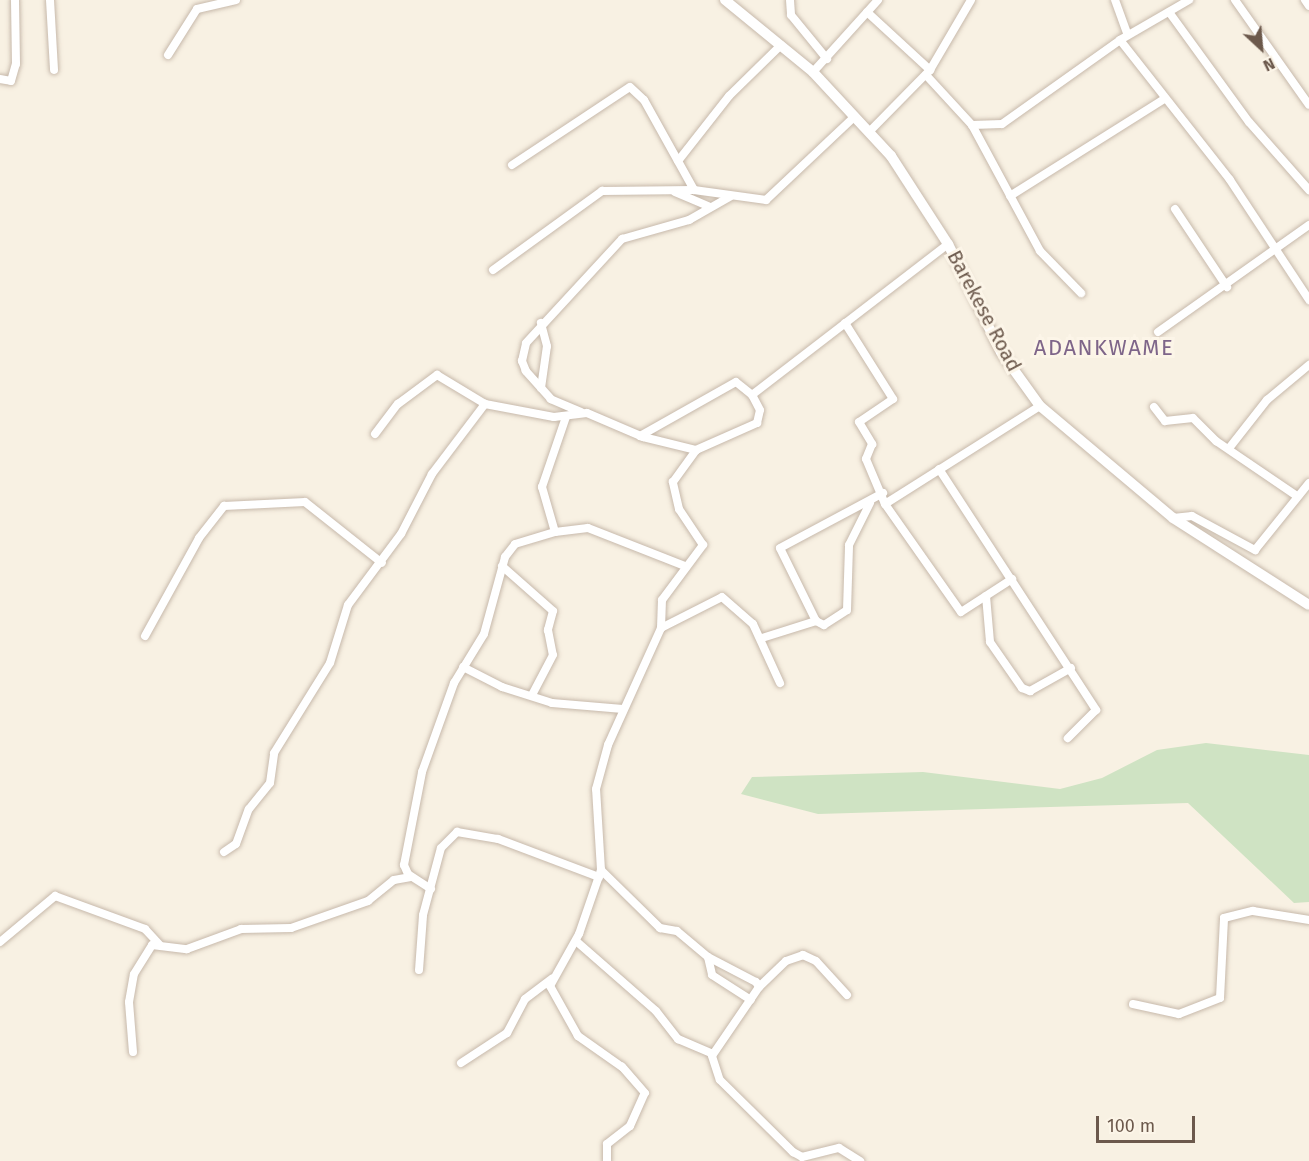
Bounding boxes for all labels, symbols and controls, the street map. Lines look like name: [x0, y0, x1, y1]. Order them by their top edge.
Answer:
north arrow: [1231, 18, 1291, 78]
text: N: [1260, 54, 1278, 75]
street label: Barekese Road: [942, 246, 1026, 376]
district label: ADANKWAME: [1034, 335, 1174, 361]
scale bar: [1099, 1104, 1198, 1142]
text: 100 m: [1107, 1115, 1155, 1137]

